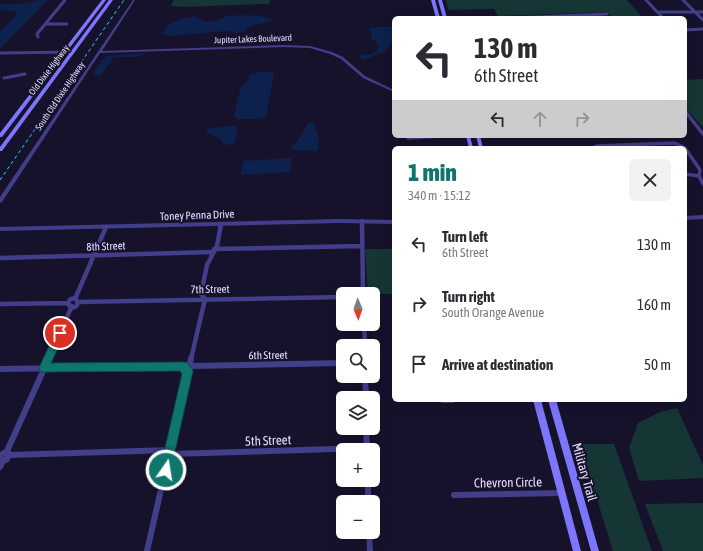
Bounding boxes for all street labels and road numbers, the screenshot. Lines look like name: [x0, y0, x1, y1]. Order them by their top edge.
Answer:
street label: Jupiter Lakes Boulevard: [214, 33, 292, 45]
street label: Old Dixie Highway: [27, 43, 71, 97]
street label: South Old Dixie Highway: [33, 60, 87, 132]
street label: Toney Penna Drive: [160, 208, 234, 222]
street label: 8th Street: [86, 239, 126, 253]
street label: 7th Street: [190, 283, 230, 295]
street label: 6th Street: [248, 349, 288, 361]
street label: 5th Street: [245, 432, 292, 449]
street label: Military Trail: [569, 441, 600, 504]
street label: Chevron Circle: [474, 474, 542, 491]

